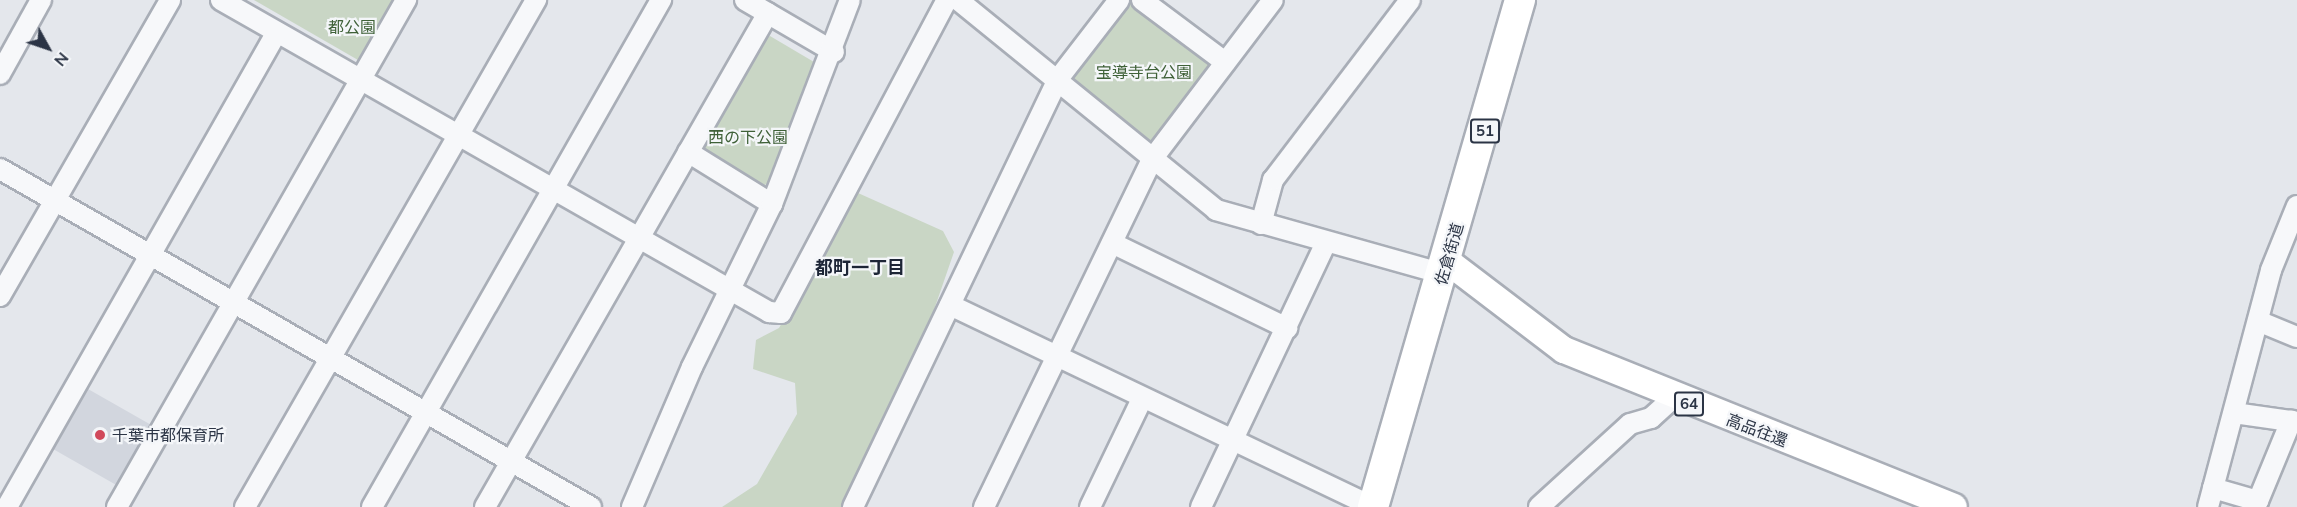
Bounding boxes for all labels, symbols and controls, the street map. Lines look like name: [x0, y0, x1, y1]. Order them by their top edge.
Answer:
park label: 都公園: [328, 17, 376, 37]
north arrow: [18, 18, 78, 78]
text: N: [50, 49, 73, 71]
park label: 宝導寺台公園: [1096, 62, 1192, 82]
road number: 51: [1470, 119, 1500, 143]
park label: 西の下公園: [708, 127, 788, 147]
street label: 佐倉街道: [1431, 221, 1467, 287]
district label: 都町一丁目: [815, 257, 905, 279]
road number: 64: [1674, 392, 1704, 416]
street label: 高品往還: [1724, 410, 1790, 450]
place label: 千葉市都保育所: [112, 425, 224, 445]
marker: 千葉市都保育所: [93, 428, 107, 442]

